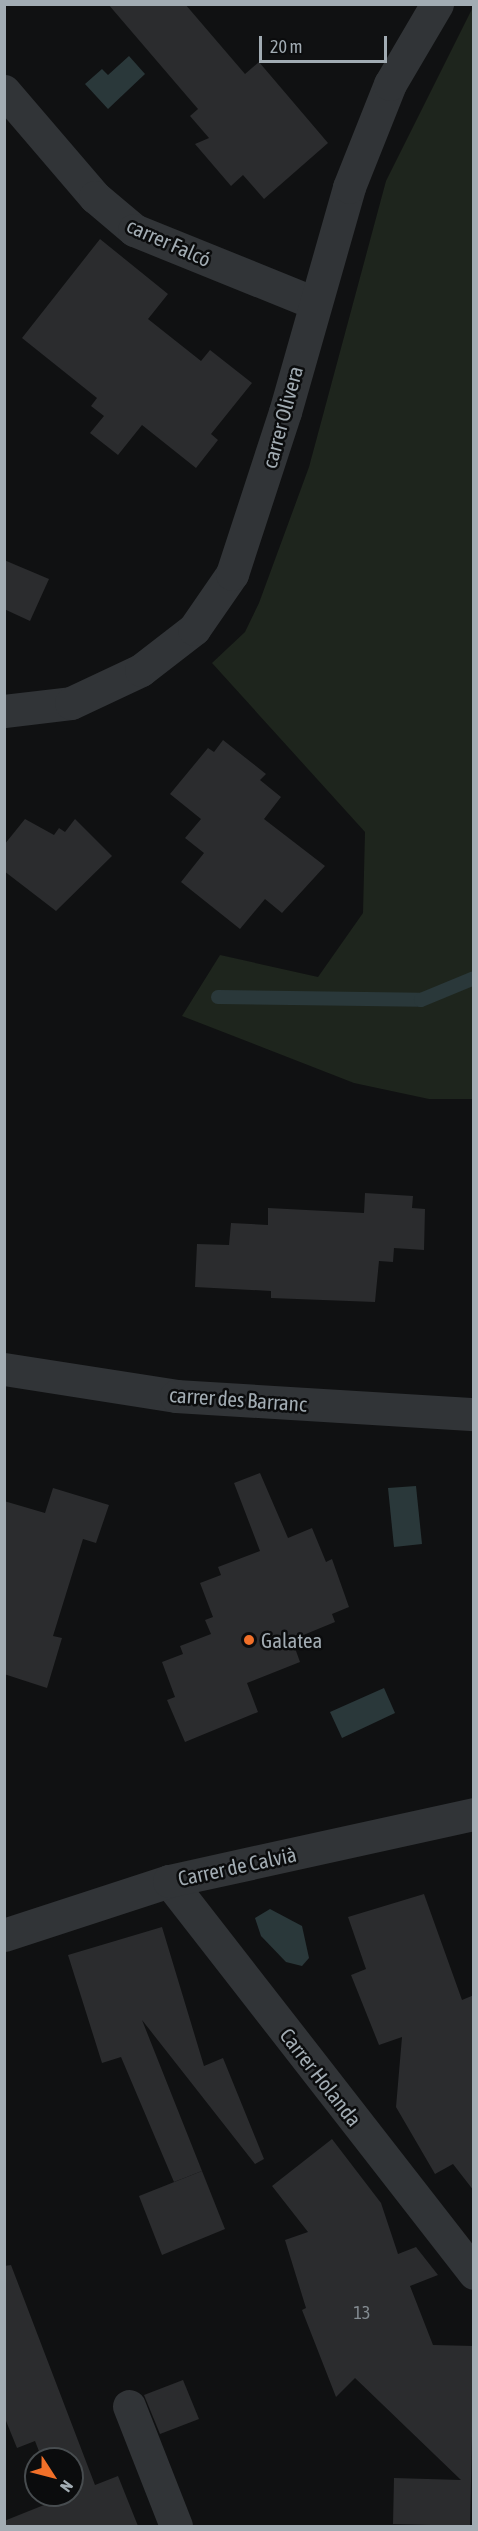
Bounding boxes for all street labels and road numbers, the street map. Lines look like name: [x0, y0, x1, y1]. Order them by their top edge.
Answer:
street label: carrer Falcó: [123, 212, 215, 272]
street label: carrer Olivera: [256, 363, 308, 471]
street label: carrer des Barranc: [168, 1382, 308, 1416]
street label: Carrer de Calvià: [175, 1841, 299, 1891]
street label: Carrer Holanda: [275, 2023, 367, 2131]

